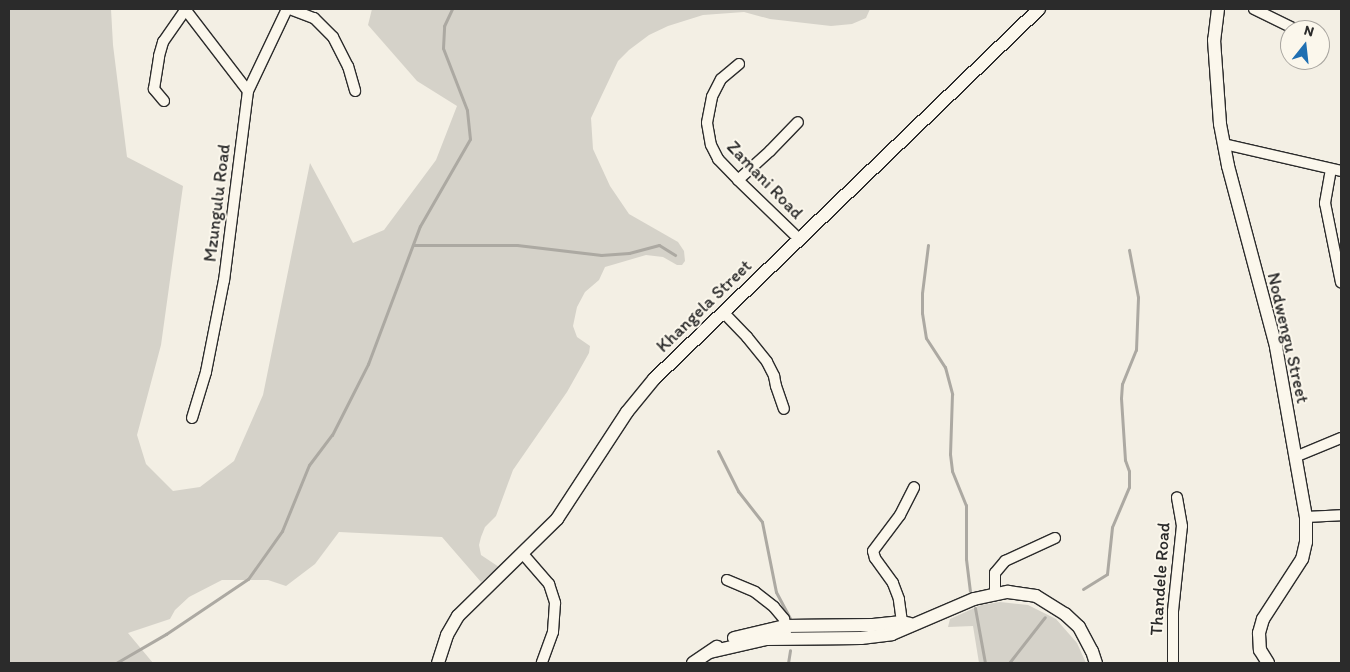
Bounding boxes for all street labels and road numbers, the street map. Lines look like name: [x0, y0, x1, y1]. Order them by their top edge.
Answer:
street label: Zamani Road: [722, 136, 808, 224]
street label: Mzungulu Road: [199, 143, 235, 263]
street label: Khangela Street: [652, 255, 756, 357]
street label: Nodwengu Street: [1262, 271, 1314, 405]
street label: Thandele Road: [1145, 522, 1175, 636]

